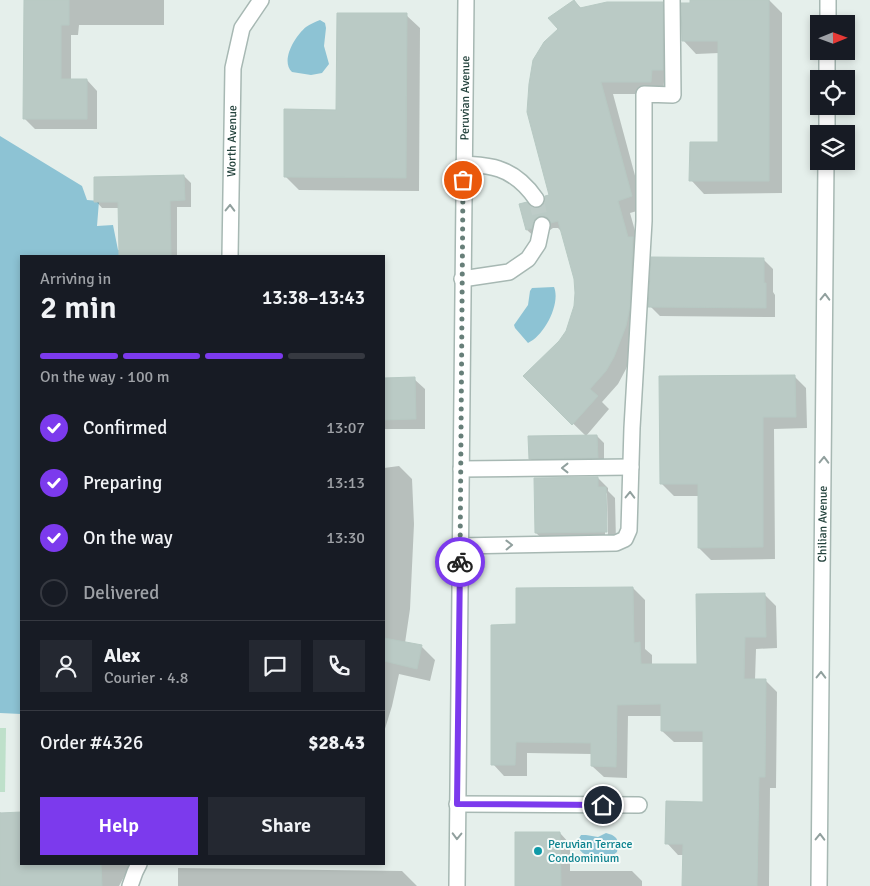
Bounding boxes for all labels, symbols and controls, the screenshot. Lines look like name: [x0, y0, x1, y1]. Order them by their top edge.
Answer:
north arrow: [810, 15, 855, 60]
map controls: [810, 15, 855, 170]
street label: Peruvian Avenue: [457, 56, 473, 141]
button: locate: [810, 70, 855, 115]
street label: Worth Avenue: [224, 105, 240, 177]
button: layers: [810, 125, 855, 170]
pin: [442, 159, 484, 201]
icon: bag: [449, 166, 477, 194]
one-way arrow: [225, 203, 235, 211]
text: Arriving in: [40, 269, 111, 289]
text: 13:38–13:43: [262, 286, 365, 310]
text: 2 min: [40, 288, 117, 327]
one-way arrow: [820, 293, 830, 301]
text: On the way · 100 m: [40, 367, 170, 387]
icon: check: [40, 414, 68, 442]
text: Confirmed: [83, 416, 167, 440]
text: 13:07: [326, 418, 365, 438]
one-way arrow: [818, 456, 829, 464]
one-way arrow: [560, 463, 568, 473]
icon: check: [40, 469, 68, 497]
text: Preparing: [83, 471, 162, 495]
text: 13:13: [326, 473, 365, 493]
street label: Chilian Avenue: [815, 486, 830, 562]
one-way arrow: [625, 490, 635, 498]
icon: check: [40, 524, 68, 552]
text: On the way: [83, 526, 173, 550]
text: 13:30: [326, 528, 365, 548]
courier: [435, 537, 485, 587]
one-way arrow: [505, 540, 513, 550]
icon: bike: [446, 548, 474, 576]
text: Delivered: [83, 581, 159, 605]
button: person: [40, 640, 92, 692]
button: chat: [249, 640, 301, 692]
button: phone: [313, 640, 365, 692]
text: Alex: [104, 644, 140, 668]
text: Courier · 4.8: [104, 668, 188, 688]
one-way arrow: [816, 671, 826, 678]
text: Order #4326: [40, 731, 143, 755]
text: $28.43: [308, 731, 365, 755]
pin: [582, 784, 624, 826]
icon: home: [589, 791, 617, 819]
button: Help: [40, 797, 198, 855]
button: Share: [208, 797, 365, 855]
one-way arrow: [452, 832, 462, 840]
one-way arrow: [815, 833, 825, 841]
place label: Peruvian Terrace Condominium: [548, 837, 633, 866]
marker: Peruvian Terrace Condominium: [532, 845, 544, 857]

